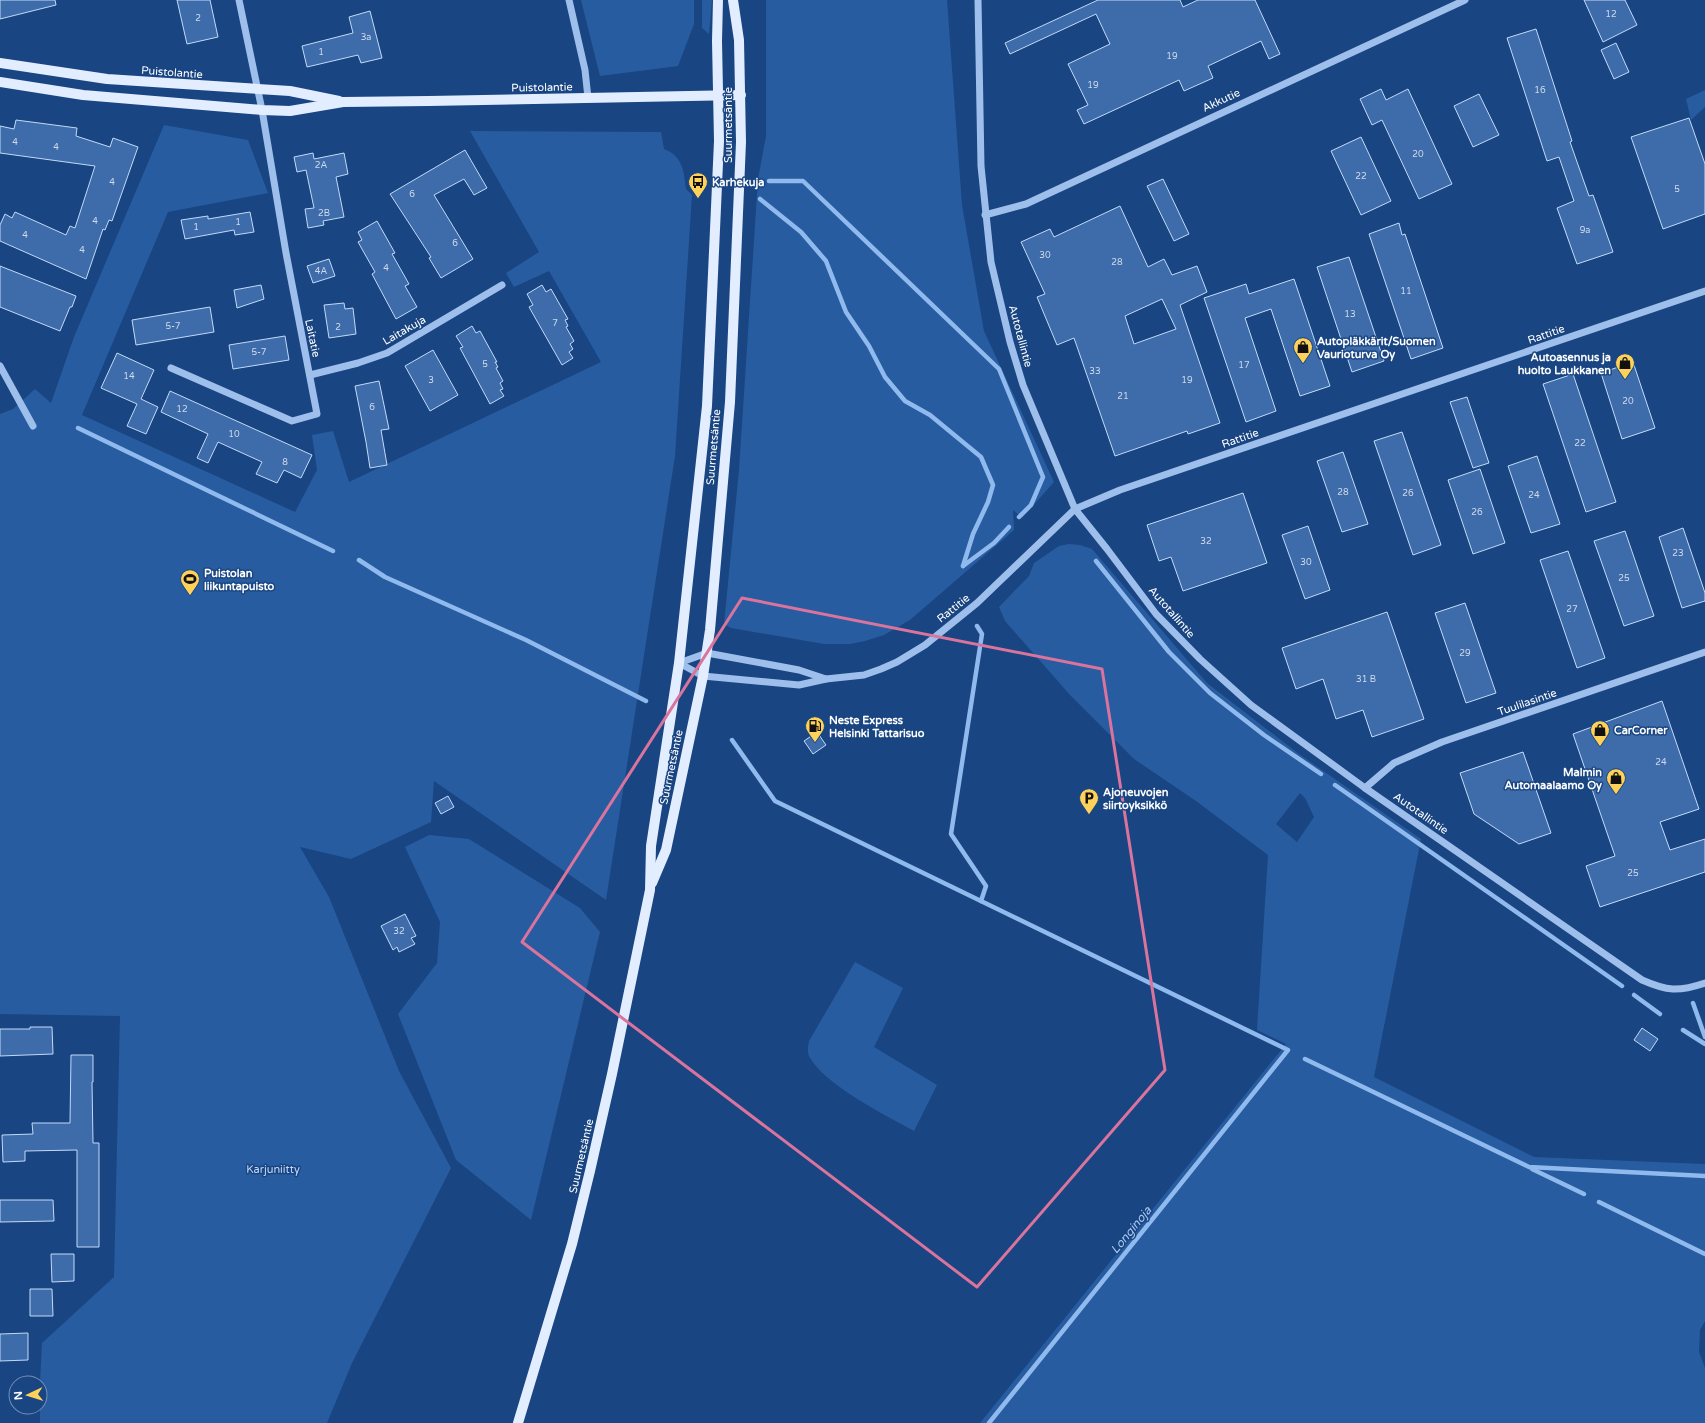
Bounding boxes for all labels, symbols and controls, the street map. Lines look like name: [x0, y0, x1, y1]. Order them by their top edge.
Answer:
house number: 12: [1605, 9, 1617, 20]
house number: 2: [195, 13, 201, 24]
house number: 3a: [361, 32, 371, 43]
house number: 1: [318, 47, 324, 58]
house number: 19: [1166, 51, 1178, 62]
street label: Puistolantie: [141, 64, 203, 81]
street label: Puistolantie: [511, 80, 573, 95]
house number: 19: [1087, 80, 1099, 91]
house number: 16: [1534, 85, 1546, 96]
street label: Akkutie: [1200, 86, 1242, 115]
street label: Suurmetsäntie: [722, 87, 735, 163]
house number: 4: [12, 137, 18, 148]
house number: 4: [53, 142, 59, 153]
house number: 20: [1412, 149, 1424, 160]
house number: 2A: [315, 160, 327, 171]
bus stop icon: Karhekuja: [687, 171, 709, 199]
house number: 22: [1355, 171, 1367, 182]
place label: Karhekuja: [712, 176, 764, 190]
house number: 4: [109, 177, 115, 188]
house number: 5: [1674, 184, 1680, 195]
house number: 6: [409, 189, 415, 200]
house number: 2B: [318, 208, 330, 219]
house number: 4: [92, 216, 98, 227]
house number: 1: [235, 217, 241, 228]
house number: 1: [193, 222, 199, 233]
house number: 9a: [1580, 225, 1590, 236]
house number: 4: [22, 230, 28, 241]
house number: 6: [452, 238, 458, 249]
house number: 4: [79, 245, 85, 256]
house number: 30: [1039, 250, 1051, 261]
house number: 28: [1111, 257, 1123, 268]
house number: 4: [383, 263, 389, 274]
house number: 4A: [315, 266, 327, 277]
house number: 11: [1400, 286, 1412, 297]
street label: Autotallintie: [1006, 304, 1035, 369]
house number: 13: [1344, 309, 1356, 320]
street label: Laitakuja: [381, 313, 428, 348]
street label: Laitatie: [302, 318, 323, 358]
house number: 7: [552, 318, 558, 329]
house number: 5-7: [166, 321, 181, 332]
house number: 2: [335, 322, 341, 333]
street label: Rattitie: [1526, 322, 1566, 347]
place label: Autopläkkärit/Suomen Vaurioturva Oy: [1317, 335, 1436, 362]
shop icon: Autopläkkärit/Suomen Vaurioturva Oy: [1292, 336, 1314, 364]
house number: 5-7: [252, 347, 267, 358]
place label: Autoasennus ja huolto Laukkanen: [1518, 351, 1611, 377]
shop icon: Autoasennus ja huolto Laukkanen: [1614, 352, 1636, 380]
house number: 5: [482, 359, 488, 370]
house number: 17: [1238, 360, 1250, 371]
house number: 33: [1089, 366, 1101, 377]
house number: 14: [123, 371, 135, 382]
house number: 3: [428, 375, 434, 386]
house number: 19: [1181, 375, 1193, 386]
house number: 21: [1117, 391, 1129, 402]
house number: 20: [1622, 396, 1634, 407]
house number: 6: [369, 402, 375, 413]
house number: 12: [176, 404, 188, 415]
street label: Suurmetsäntie: [704, 409, 723, 485]
street label: Rattitie: [1220, 426, 1260, 451]
house number: 10: [228, 429, 240, 440]
house number: 22: [1574, 438, 1586, 449]
house number: 8: [282, 457, 288, 468]
house number: 28: [1337, 487, 1349, 498]
house number: 26: [1402, 488, 1414, 499]
house number: 24: [1528, 490, 1540, 501]
house number: 26: [1471, 507, 1483, 518]
house number: 32: [1200, 536, 1212, 547]
house number: 23: [1672, 548, 1684, 559]
house number: 30: [1300, 557, 1312, 568]
place label: Puistolan liikuntapuisto: [204, 567, 275, 594]
sports icon: Puistolan liikuntapuisto: [179, 568, 201, 596]
house number: 25: [1618, 573, 1630, 584]
street label: Autotallintie: [1146, 584, 1197, 641]
street label: Rattitie: [934, 591, 972, 625]
house number: 27: [1566, 604, 1578, 615]
house number: 29: [1459, 648, 1471, 659]
house number: 31 B: [1356, 674, 1376, 685]
street label: Tuulilasintie: [1496, 686, 1558, 719]
place label: Neste Express Helsinki Tattarisuo: [829, 714, 925, 740]
fuel station icon: Neste Express Helsinki Tattarisuo: [804, 715, 826, 743]
shop icon: CarCorner: [1589, 719, 1611, 747]
place label: CarCorner: [1614, 724, 1668, 737]
street label: Suurmetsäntie: [657, 729, 686, 806]
house number: 24: [1655, 757, 1667, 768]
place label: Malmin Automaalaamo Oy: [1504, 766, 1602, 793]
shop icon: Malmin Automaalaamo Oy: [1605, 767, 1627, 795]
place label: Ajoneuvojen siirtoyksikkö: [1103, 786, 1169, 813]
parking icon: Ajoneuvojen siirtoyksikkö: [1078, 787, 1100, 815]
street label: Autotallintie: [1391, 790, 1451, 837]
house number: 25: [1627, 868, 1639, 879]
house number: 32: [393, 926, 405, 937]
street label: Suurmetsäntie: [567, 1118, 596, 1195]
park label: Karjuniitty: [246, 1163, 300, 1176]
water label: Longinoja: [1108, 1203, 1154, 1256]
north arrow: [8, 1375, 48, 1415]
text: N: [12, 1391, 25, 1401]

